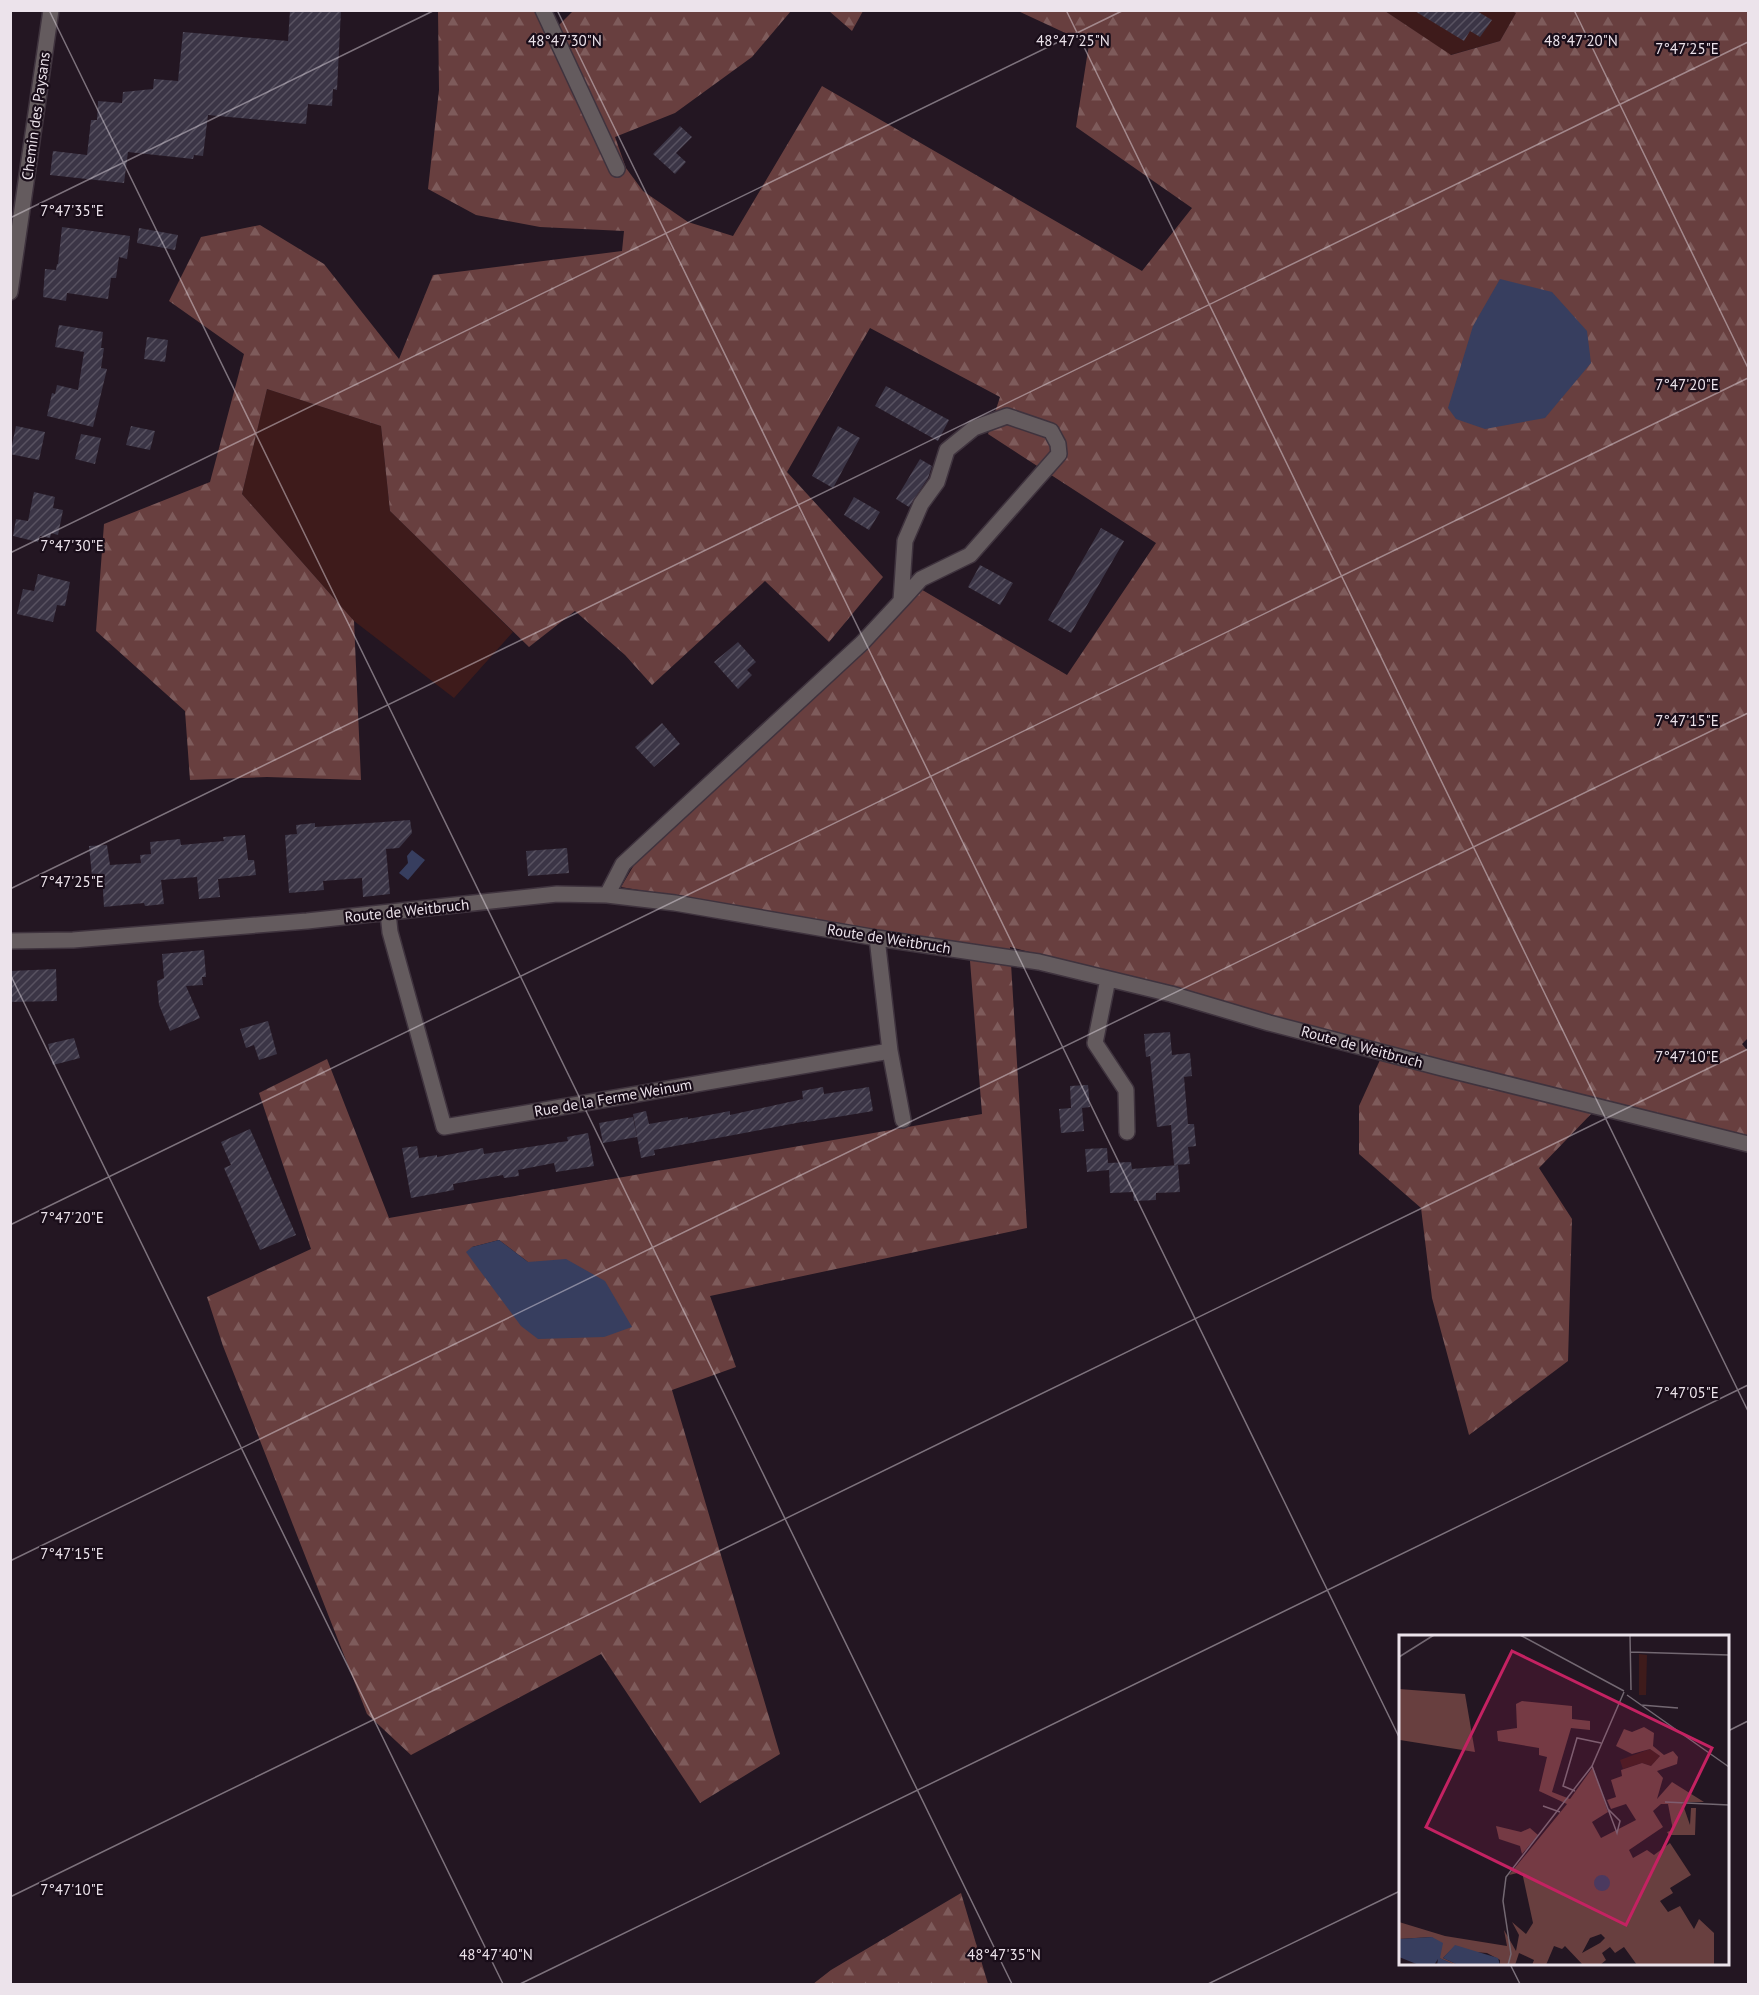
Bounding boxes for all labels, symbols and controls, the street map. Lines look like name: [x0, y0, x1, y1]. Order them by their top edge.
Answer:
text: 48°47'30"N: [528, 31, 602, 50]
text: 48°47'25"N: [1036, 31, 1110, 50]
text: 48°47'20"N: [1544, 31, 1618, 50]
text: 7°47'25"E: [1655, 39, 1719, 58]
street label: Chemin des Paysans: [17, 51, 54, 181]
text: 7°47'35"E: [40, 201, 104, 220]
text: 7°47'20"E: [1655, 375, 1719, 394]
text: 7°47'30"E: [40, 536, 104, 555]
text: 7°47'15"E: [1655, 711, 1719, 730]
text: 7°47'25"E: [40, 872, 104, 891]
street label: Route de Weitbruch: [344, 895, 470, 926]
street label: Route de Weitbruch: [826, 919, 952, 958]
street label: Route de Weitbruch: [1299, 1021, 1425, 1072]
text: 7°47'10"E: [1655, 1047, 1719, 1066]
street label: Rue de la Ferme Weinum: [533, 1074, 693, 1121]
text: 7°47'20"E: [40, 1208, 104, 1227]
text: 7°47'05"E: [1655, 1383, 1719, 1402]
text: 7°47'15"E: [40, 1544, 104, 1563]
inset map: [1399, 1635, 1729, 1965]
text: 7°47'10"E: [40, 1880, 104, 1899]
text: 48°47'40"N: [459, 1945, 533, 1964]
text: 48°47'35"N: [967, 1945, 1041, 1964]

